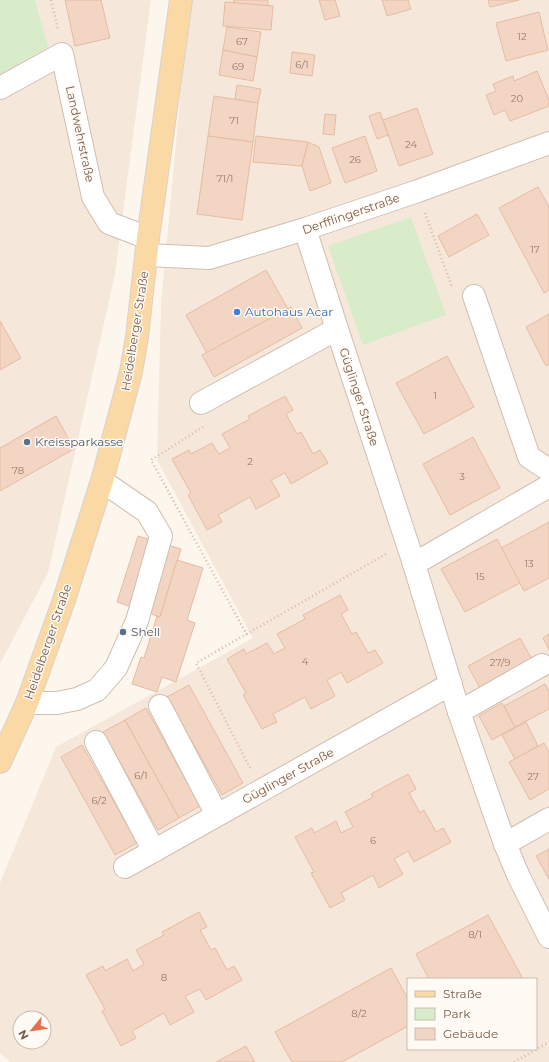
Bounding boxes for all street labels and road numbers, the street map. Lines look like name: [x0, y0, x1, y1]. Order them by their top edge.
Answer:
street label: Landwehrstraße: [63, 84, 98, 184]
street label: Derfflingerstraße: [300, 190, 402, 237]
street label: Heidelberger Straße: [118, 270, 151, 392]
street label: Güglinger Straße: [337, 346, 382, 448]
street label: Heidelberger Straße: [21, 582, 74, 702]
street label: Güglinger Straße: [239, 744, 336, 807]

